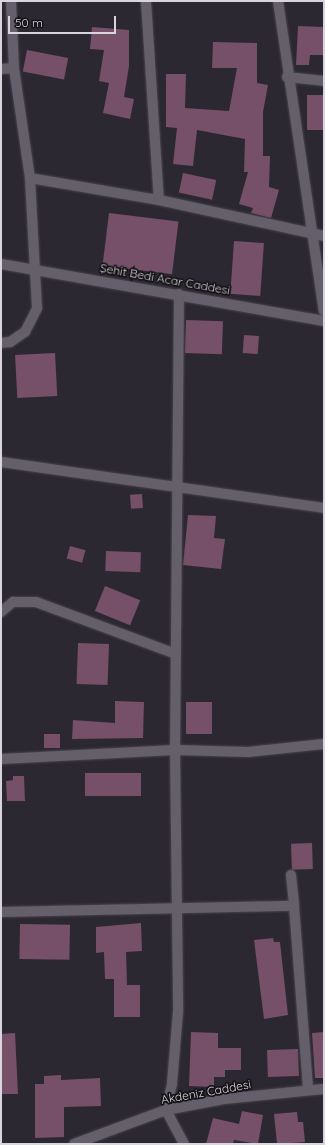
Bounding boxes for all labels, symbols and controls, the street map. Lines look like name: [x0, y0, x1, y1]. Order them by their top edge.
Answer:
scale bar: [10, 8, 118, 34]
text: 50 m: [15, 15, 43, 30]
street label: Şehit Bedi Acar Caddesi: [99, 260, 231, 298]
street label: Akdeniz Caddesi: [160, 1077, 252, 1107]

